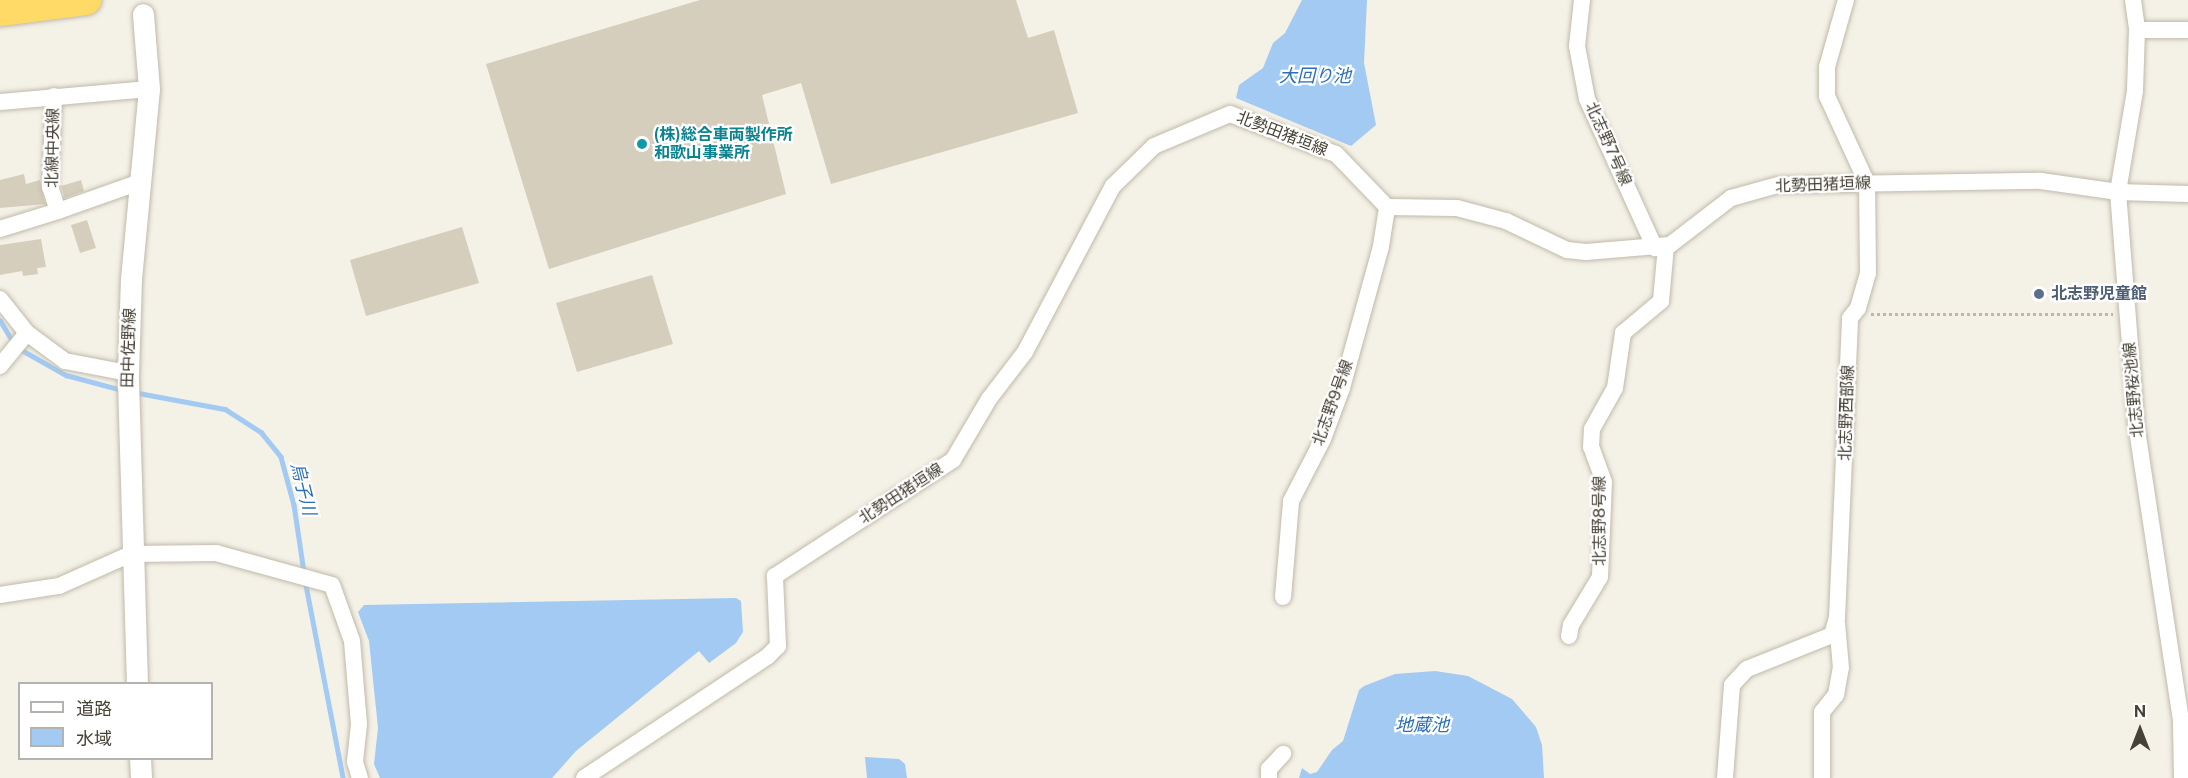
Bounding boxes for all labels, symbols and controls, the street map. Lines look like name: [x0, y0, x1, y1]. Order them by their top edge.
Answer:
water label: 大回り池: [1279, 65, 1351, 87]
street label: 北志野7号線: [1581, 99, 1635, 189]
street label: 北線中央線: [43, 108, 63, 188]
street label: 北勢田猪垣線: [1234, 108, 1330, 160]
place label: (株)総合車両製作所 和歌山事業所: [654, 125, 793, 163]
marker: (株)総合車両製作所 和歌山事業所: [635, 137, 649, 151]
street label: 北勢田猪垣線: [1775, 174, 1871, 196]
place label: 北志野児童館: [2051, 284, 2147, 304]
marker: 北志野児童館: [2032, 287, 2046, 301]
street label: 田中佐野線: [118, 308, 140, 388]
street label: 北志野桜池線: [2120, 341, 2148, 439]
street label: 北志野9号線: [1309, 357, 1357, 449]
street label: 北志野西部線: [1836, 365, 1858, 461]
water label: 烏子川: [286, 460, 320, 518]
street label: 北勢田猪垣線: [856, 460, 946, 528]
street label: 北志野8号線: [1590, 476, 1610, 566]
legend: [18, 682, 213, 760]
text: 道路: [76, 698, 112, 719]
north arrow: [2110, 700, 2170, 760]
text: N: [2134, 702, 2146, 721]
water label: 地蔵池: [1395, 714, 1449, 736]
text: 水域: [76, 728, 112, 749]

